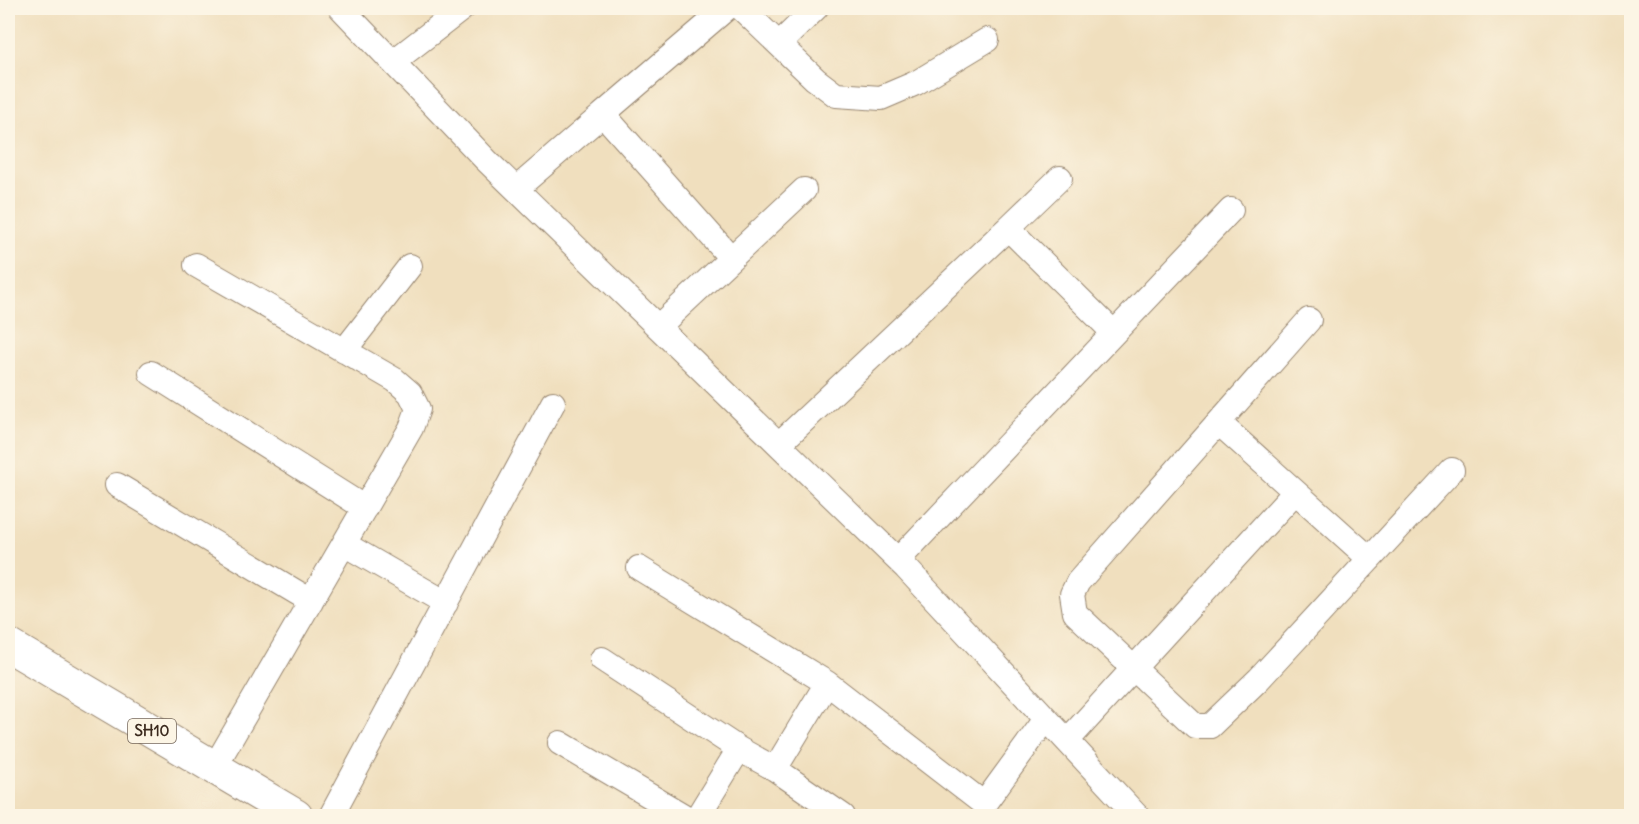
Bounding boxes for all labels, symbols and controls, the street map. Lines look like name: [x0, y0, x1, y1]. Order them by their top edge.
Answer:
road number: SH10: [128, 719, 176, 743]

